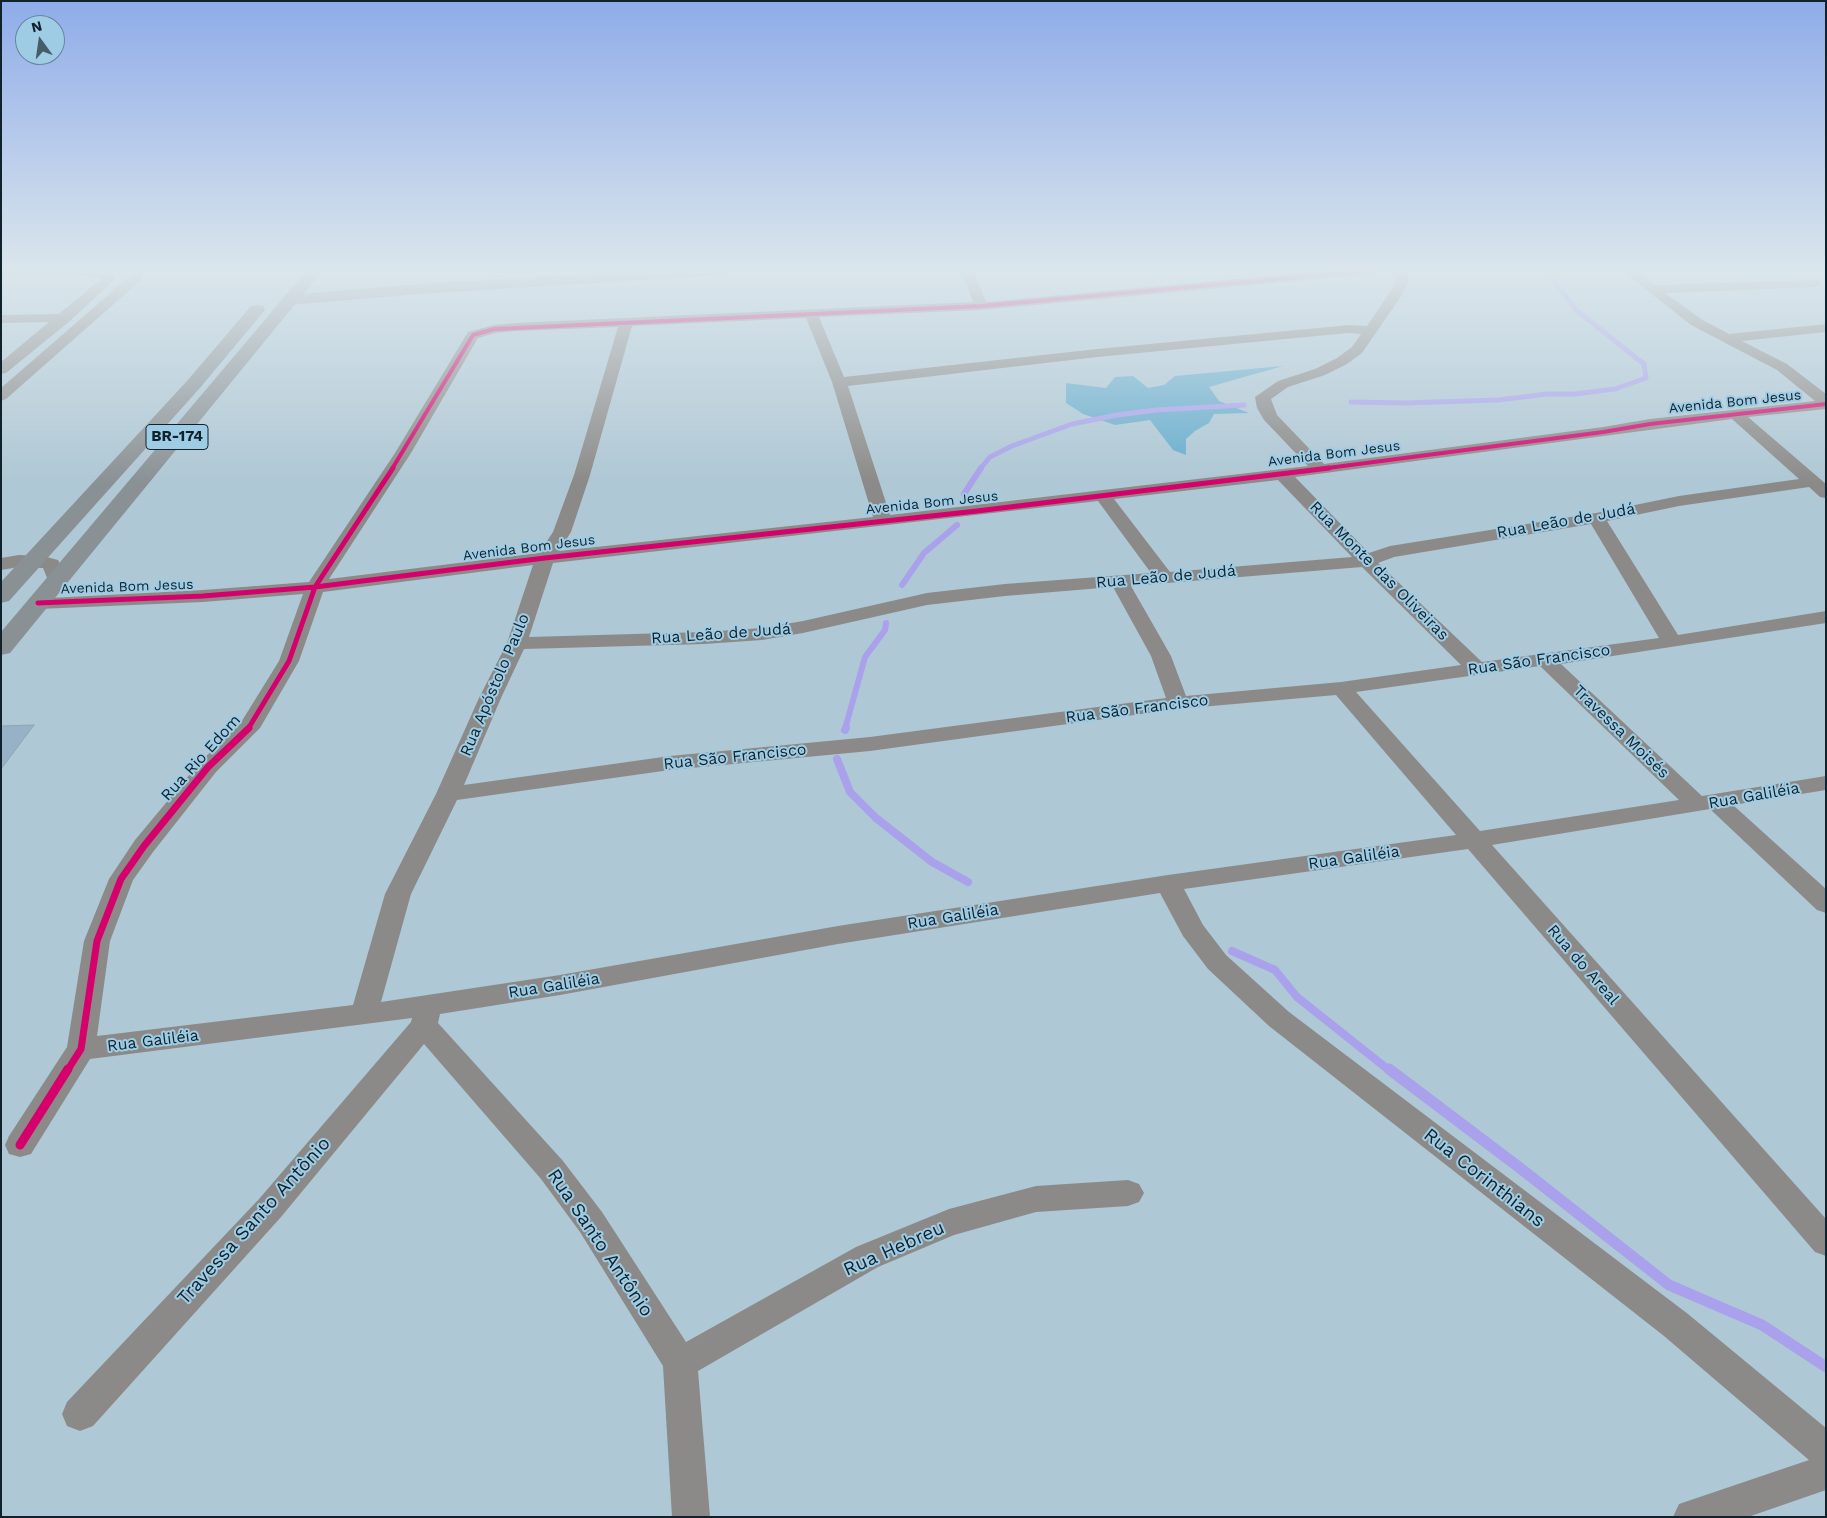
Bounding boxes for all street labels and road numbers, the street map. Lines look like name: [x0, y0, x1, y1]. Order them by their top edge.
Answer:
street label: Avenida Bom Jesus: [1668, 387, 1802, 417]
road number: BR-174: [146, 424, 208, 450]
street label: Avenida Bom Jesus: [1267, 438, 1401, 470]
street label: Avenida Bom Jesus: [865, 488, 999, 518]
street label: Rua Monte das Oliveiras: [1305, 497, 1453, 645]
street label: Rua Leão de Judá: [1495, 499, 1637, 543]
street label: Avenida Bom Jesus: [462, 532, 596, 564]
street label: Rua Leão de Judá: [1095, 561, 1237, 593]
street label: Avenida Bom Jesus: [60, 576, 194, 598]
street label: Rua Apóstolo Paulo: [456, 611, 534, 759]
street label: Rua Leão de Judá: [650, 620, 792, 648]
street label: Rua São Francisco: [1467, 640, 1611, 680]
street label: Travessa Moisés: [1569, 681, 1673, 783]
street label: Rua São Francisco: [1065, 691, 1209, 727]
street label: Rua Rio Edom: [157, 711, 245, 805]
street label: Rua São Francisco: [663, 740, 807, 774]
street label: Rua Galiléia: [1707, 779, 1801, 813]
street label: Rua Galiléia: [1307, 842, 1401, 874]
street label: Rua Galiléia: [906, 900, 1000, 934]
street label: Rua do Areal: [1543, 921, 1623, 1009]
street label: Rua Galiléia: [507, 969, 601, 1003]
street label: Rua Galiléia: [106, 1026, 200, 1056]
street label: Rua Corinthians: [1419, 1124, 1549, 1232]
street label: Travessa Santo Antônio: [173, 1132, 335, 1310]
street label: Rua Santo Antônio: [542, 1165, 658, 1321]
street label: Rua Hebreu: [840, 1217, 948, 1281]

